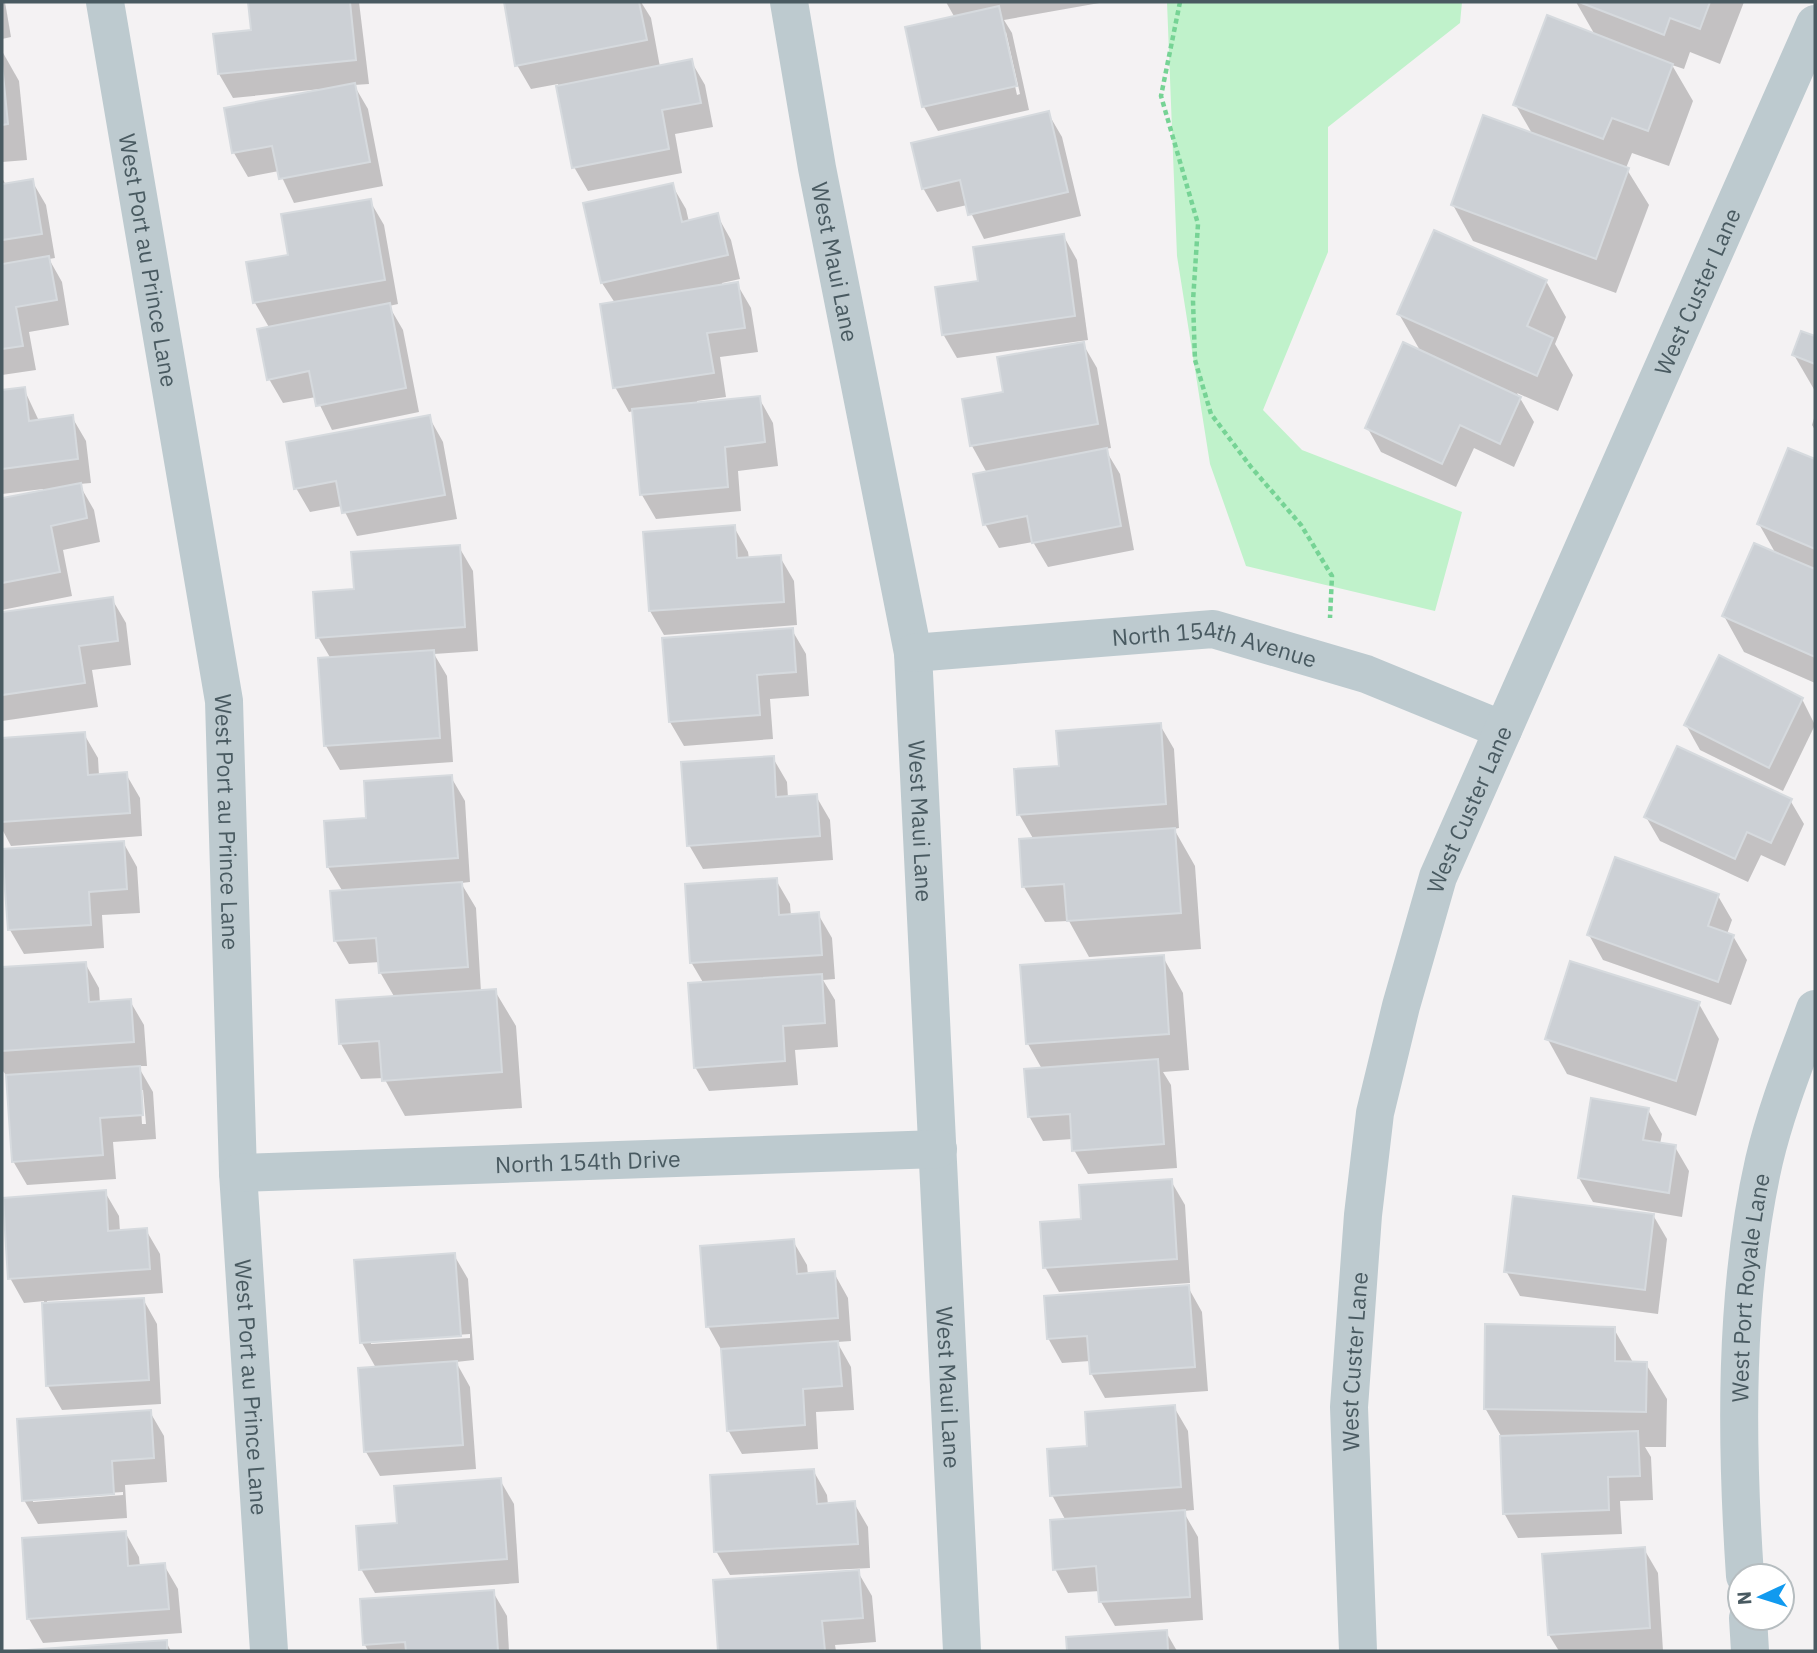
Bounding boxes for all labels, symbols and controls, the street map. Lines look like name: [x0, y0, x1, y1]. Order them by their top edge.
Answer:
street label: West Port au Prince Lane: [113, 131, 185, 389]
street label: West Maui Lane: [805, 179, 866, 344]
street label: West Custer Lane: [1647, 203, 1747, 380]
street label: North 154th Avenue: [1111, 614, 1321, 674]
street label: West Port au Prince Lane: [209, 693, 246, 951]
street label: West Custer Lane: [1419, 721, 1518, 896]
street label: West Maui Lane: [902, 739, 940, 903]
street label: North 154th Drive: [494, 1143, 681, 1179]
street label: West Port Royale Lane: [1724, 1170, 1776, 1402]
street label: West Port au Prince Lane: [229, 1258, 275, 1516]
street label: West Custer Lane: [1334, 1271, 1374, 1452]
street label: West Maui Lane: [930, 1306, 968, 1469]
north arrow: [1726, 1562, 1796, 1632]
text: N: [1732, 1590, 1756, 1606]

